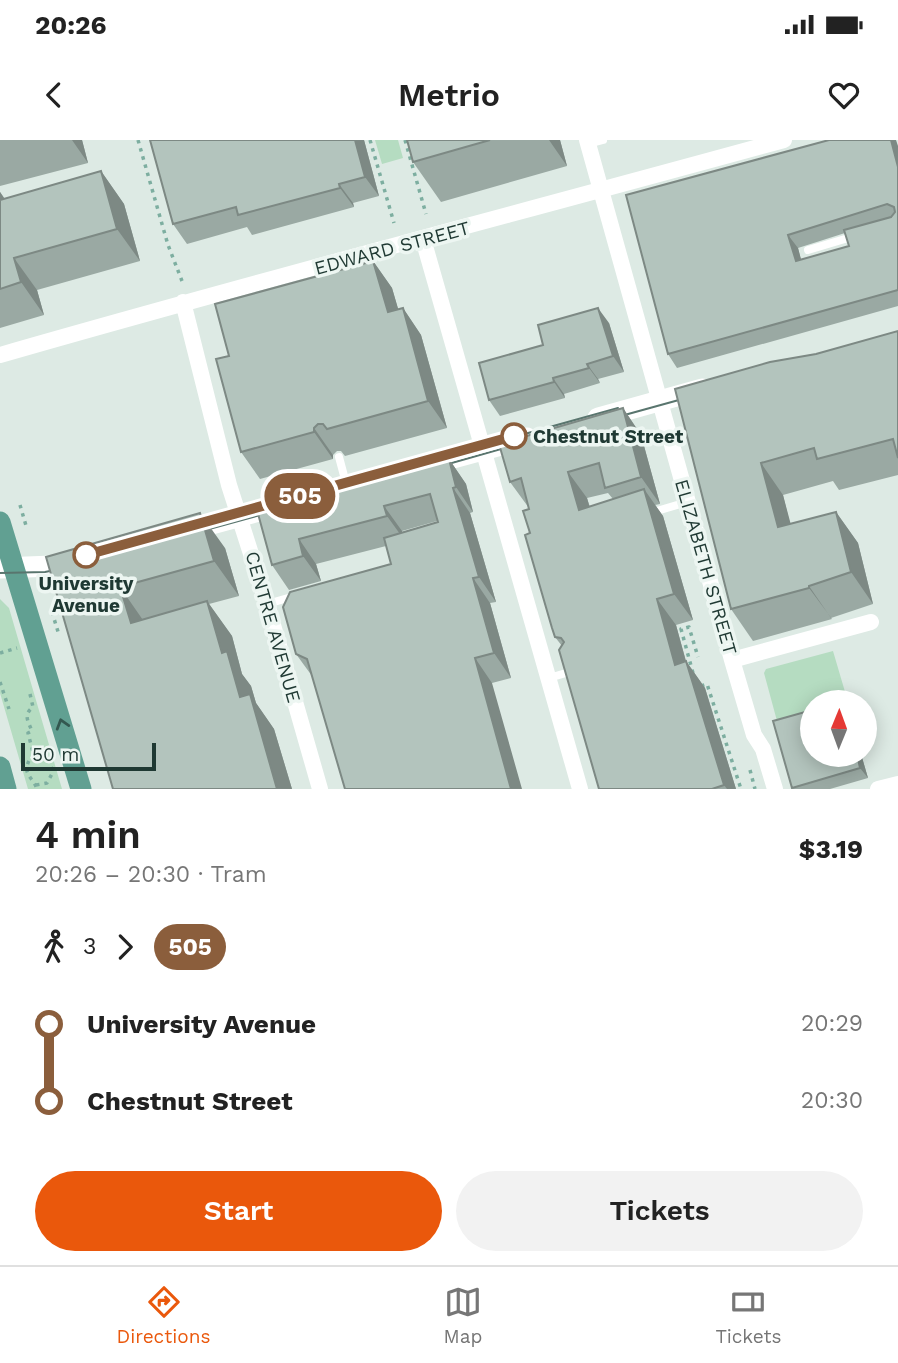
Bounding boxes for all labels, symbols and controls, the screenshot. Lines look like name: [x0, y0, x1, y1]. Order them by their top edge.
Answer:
text: 20:26: [35, 10, 107, 40]
icon: back: [35, 76, 73, 114]
text: Metrio: [398, 76, 500, 114]
icon: heart: [825, 76, 863, 114]
street label: EDWARD STREET: [312, 216, 472, 280]
marker: Chestnut Street: [501, 423, 527, 449]
place label: Chestnut Street: [533, 425, 684, 448]
line badge: 505: [260, 473, 340, 519]
street label: ELIZABETH STREET: [670, 477, 742, 657]
text: 505: [278, 482, 322, 510]
marker: University Avenue: [73, 542, 99, 568]
street label: CENTRE AVENUE: [240, 549, 306, 705]
place label: University Avenue: [39, 572, 134, 617]
north arrow: [800, 690, 877, 766]
map controls: [800, 690, 877, 767]
one-way arrow: [55, 718, 70, 730]
scale bar: [21, 740, 156, 772]
text: 50 m: [32, 743, 79, 766]
text: 4 min: [35, 813, 141, 857]
text: $3.19: [799, 834, 863, 864]
text: 20:26 – 20:30 · Tram: [35, 861, 267, 888]
icon: walk: [35, 928, 73, 966]
icon: forward: [106, 928, 144, 966]
text: 3: [83, 933, 96, 960]
text: 505: [168, 933, 212, 961]
text: University Avenue: [87, 1009, 316, 1039]
text: 20:29: [801, 1010, 863, 1037]
text: Chestnut Street: [87, 1086, 293, 1116]
text: 20:30: [801, 1087, 863, 1114]
button: Start: [35, 1171, 442, 1251]
button: Tickets: [456, 1171, 863, 1251]
tab: Directions: [117, 1283, 210, 1348]
tab: Map: [444, 1283, 482, 1348]
tab: Tickets: [715, 1283, 781, 1348]

